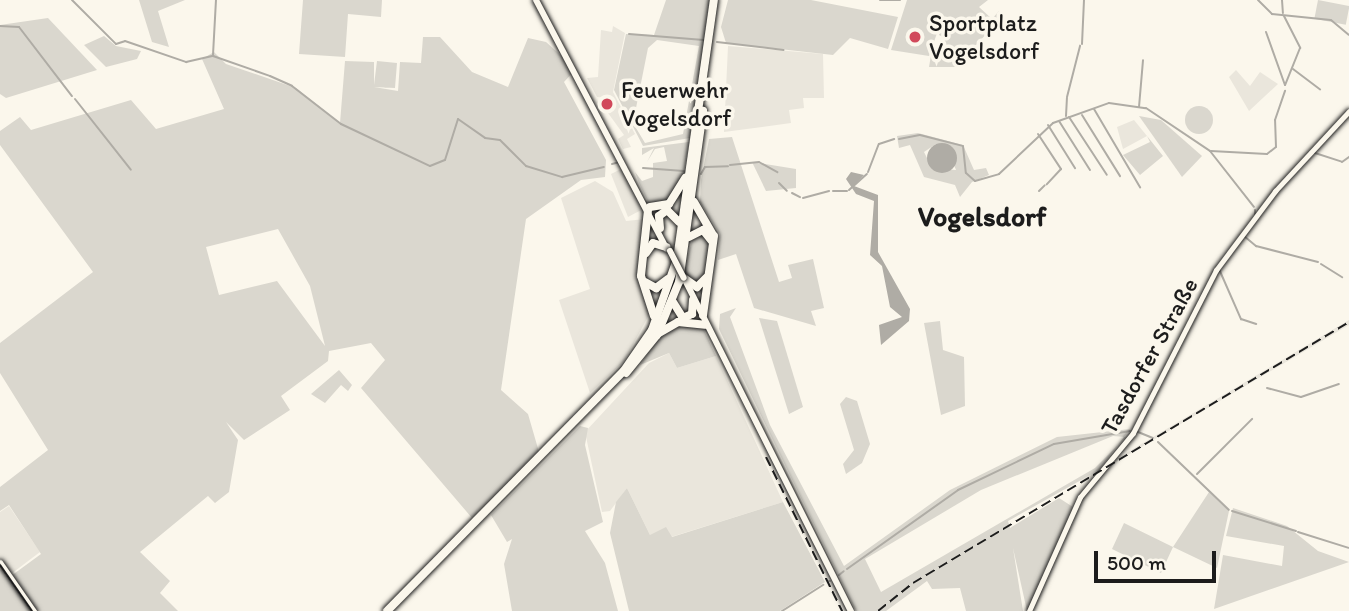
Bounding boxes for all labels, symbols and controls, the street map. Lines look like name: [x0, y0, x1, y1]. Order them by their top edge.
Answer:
place label: Sportplatz Vogelsdorf: [929, 9, 1039, 65]
marker: Sportplatz Vogelsdorf: [907, 29, 923, 45]
place label: Feuerwehr Vogelsdorf: [621, 76, 731, 132]
marker: Feuerwehr Vogelsdorf: [599, 96, 615, 112]
district label: Vogelsdorf: [918, 199, 1046, 233]
street label: Tasdorfer Straße: [1094, 273, 1204, 439]
scale bar: [1097, 538, 1220, 582]
text: 500 m: [1107, 550, 1166, 575]

